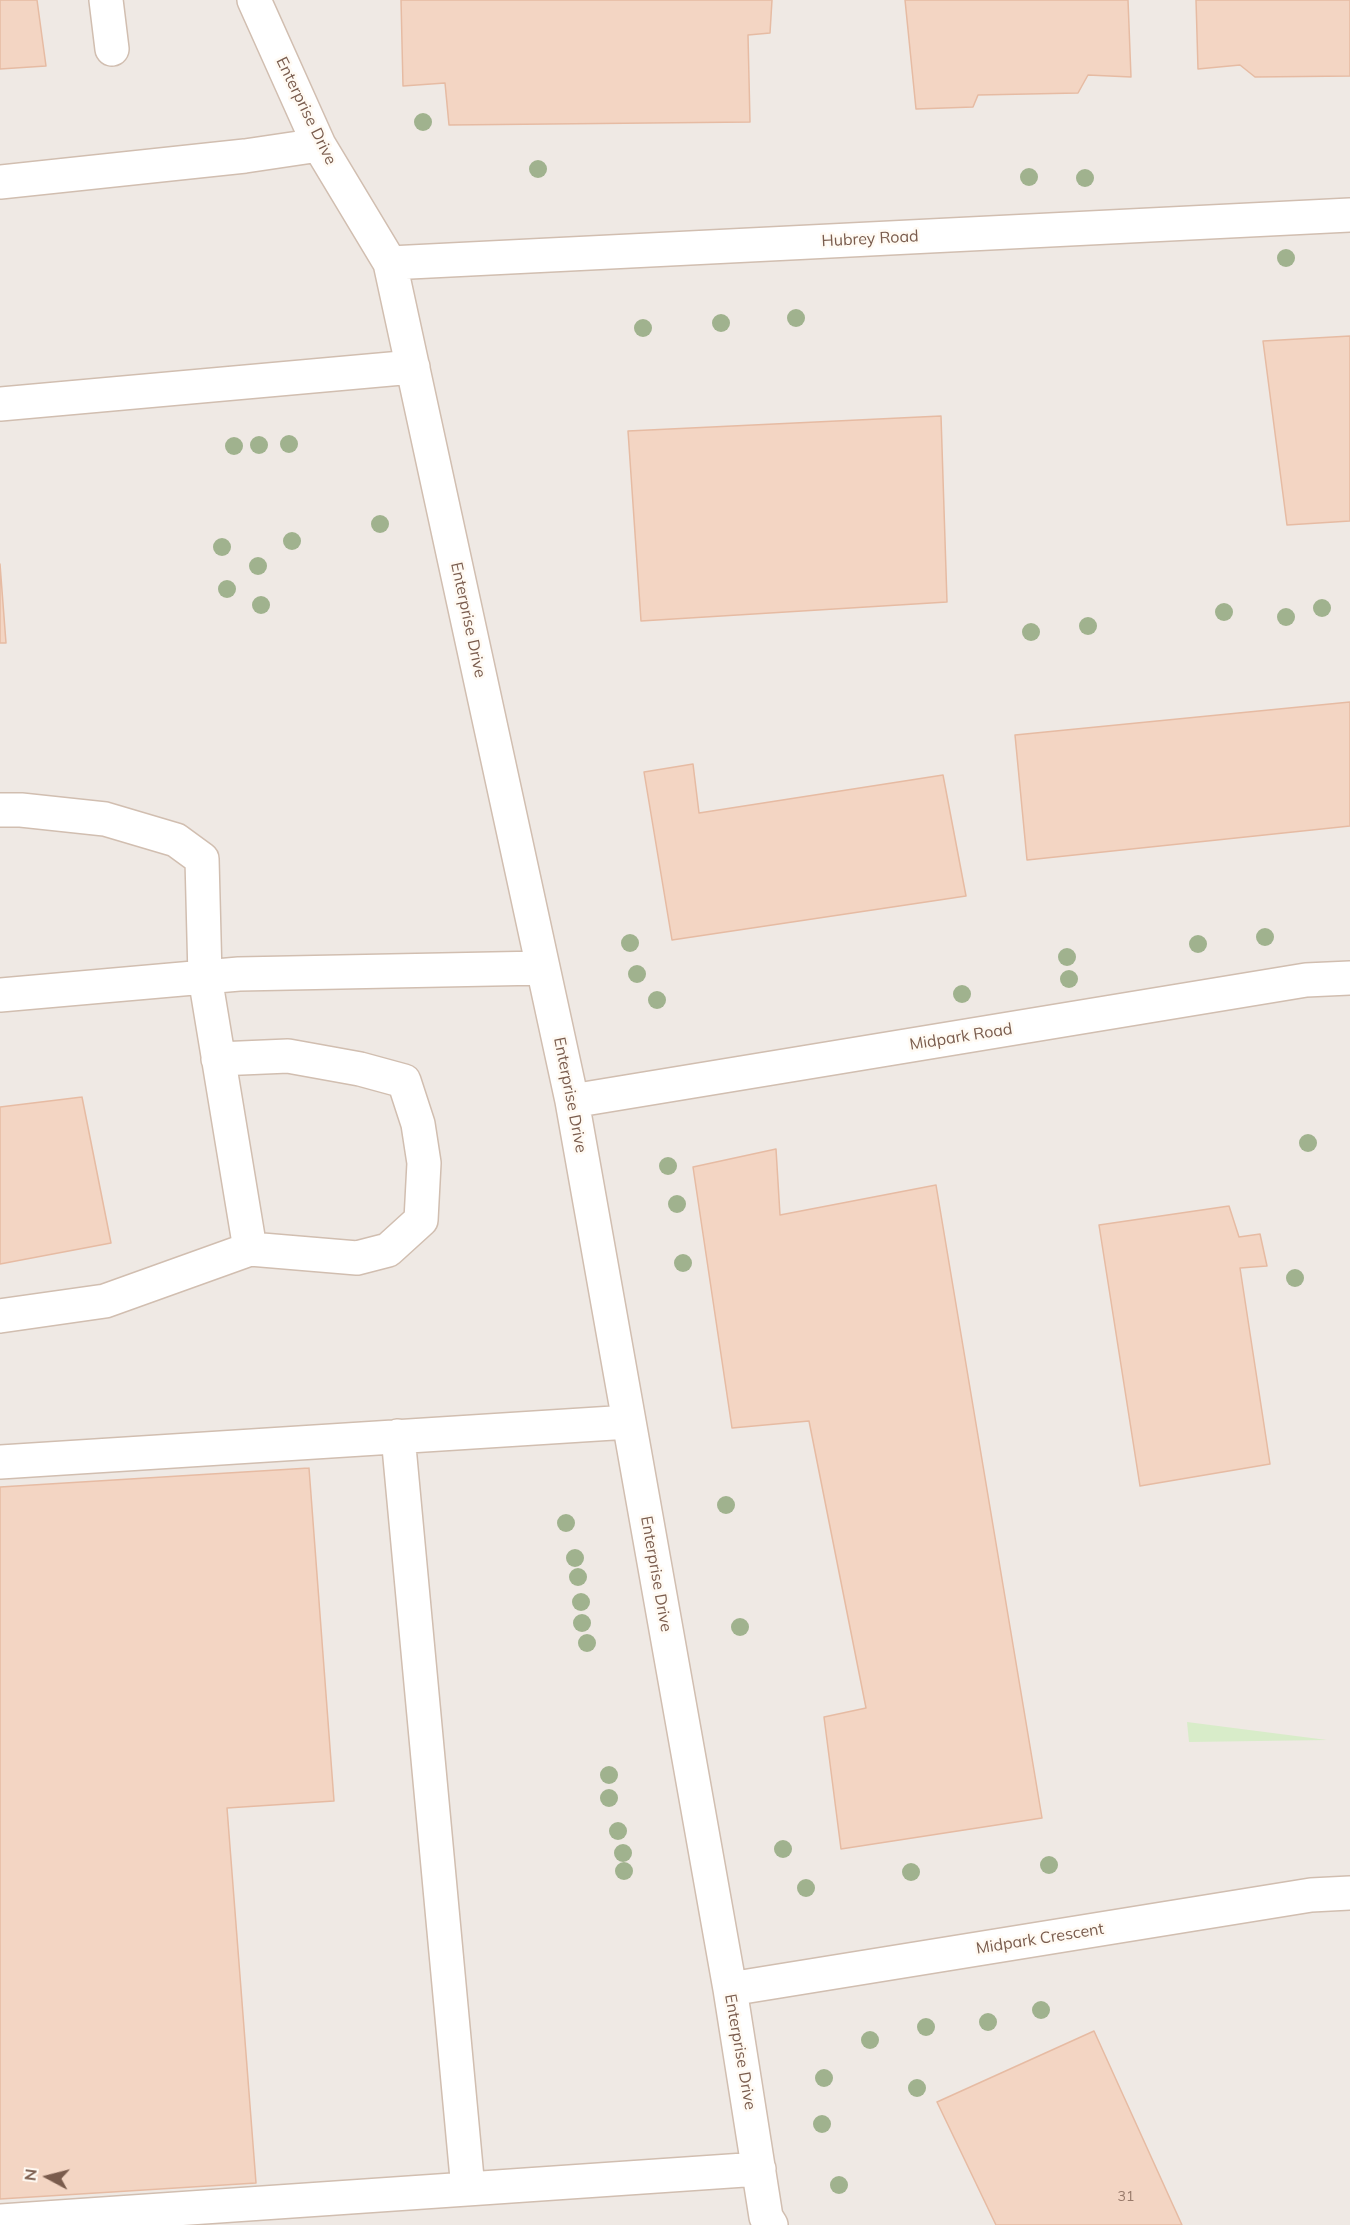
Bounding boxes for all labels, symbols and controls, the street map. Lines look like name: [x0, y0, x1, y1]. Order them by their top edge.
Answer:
street label: Enterprise Drive: [272, 54, 340, 168]
street label: Hubrey Road: [821, 227, 919, 251]
street label: Enterprise Drive: [446, 561, 490, 679]
street label: Midpark Road: [908, 1019, 1014, 1055]
street label: Enterprise Drive: [549, 1035, 591, 1155]
street label: Enterprise Drive: [636, 1514, 676, 1634]
street label: Midpark Crescent: [975, 1919, 1105, 1959]
street label: Enterprise Drive: [720, 1992, 760, 2112]
north arrow: [18, 2147, 78, 2207]
text: N: [19, 2168, 41, 2182]
house number: 31: [1118, 2189, 1134, 2205]

